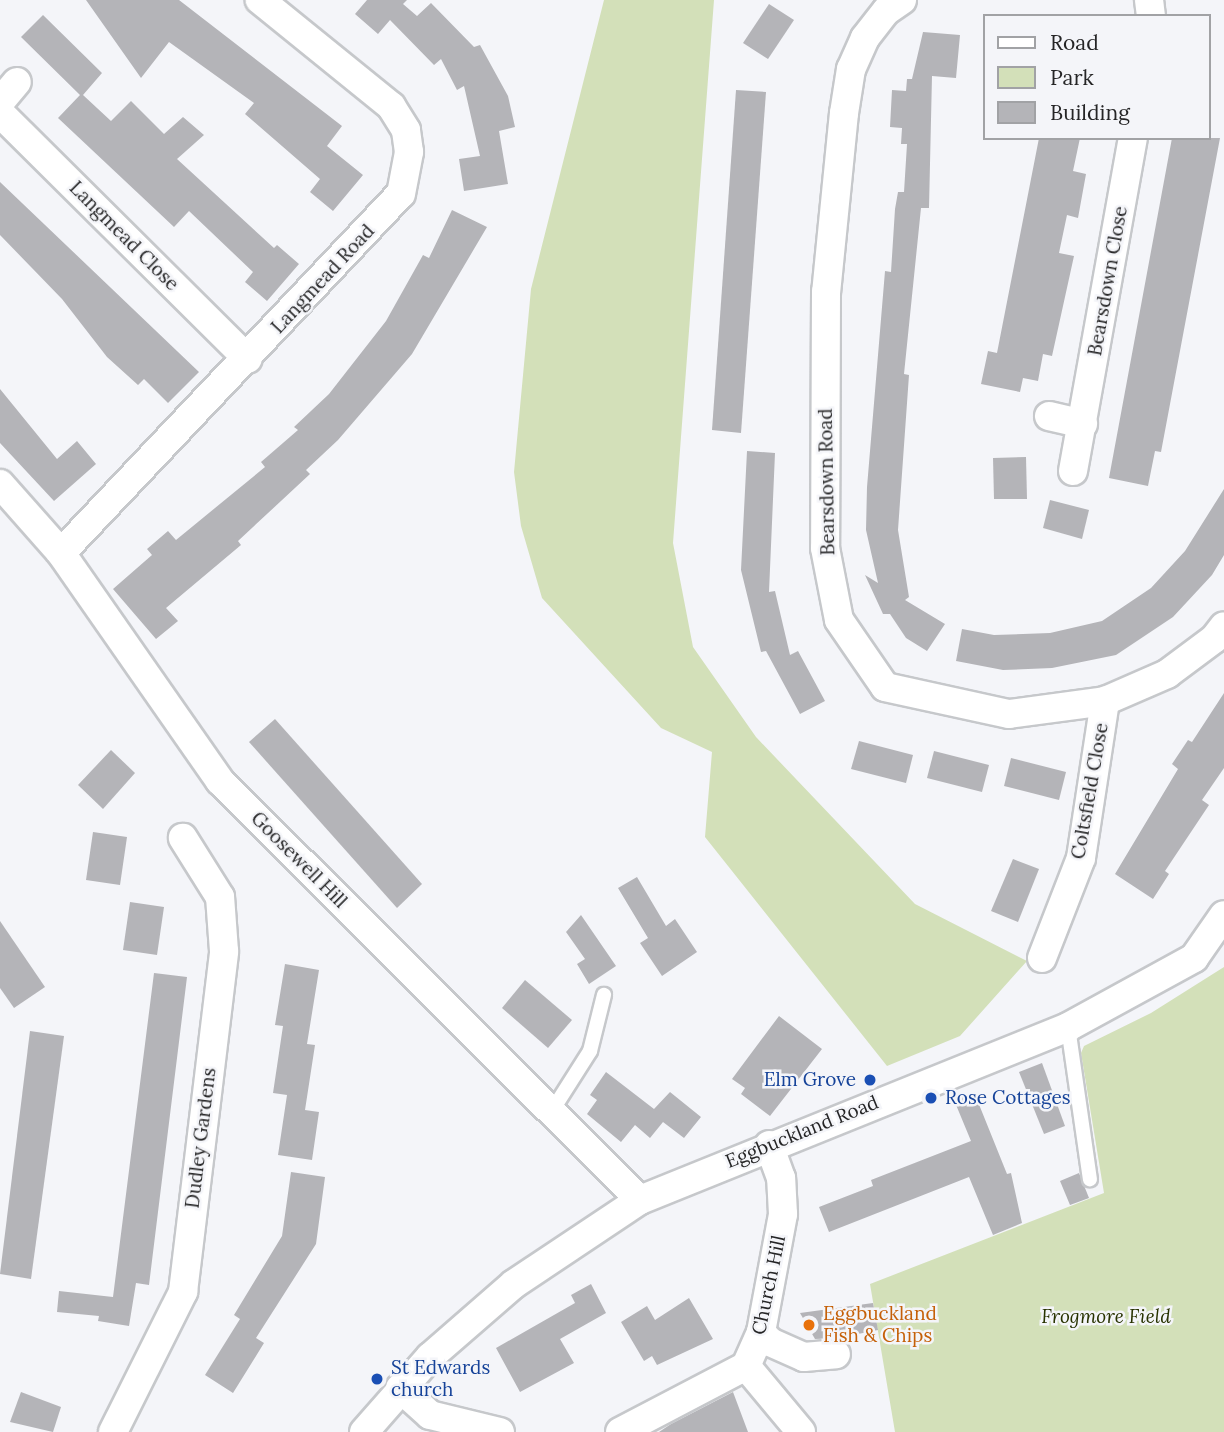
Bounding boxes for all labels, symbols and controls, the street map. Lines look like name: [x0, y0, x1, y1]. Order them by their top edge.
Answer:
legend: [982, 14, 1210, 140]
text: Road: [1050, 29, 1099, 56]
text: Park: [1050, 64, 1094, 91]
text: Building: [1050, 99, 1130, 126]
street label: Langmead Close: [65, 177, 183, 295]
street label: Bearsdown Close: [1084, 204, 1132, 358]
street label: Langmead Road: [267, 220, 379, 338]
street label: Bearsdown Road: [814, 408, 840, 556]
street label: Coltsfield Close: [1067, 721, 1113, 861]
street label: Goosewell Hill: [246, 807, 352, 913]
street label: Dudley Gardens: [181, 1066, 221, 1210]
place label: Elm Grove: [764, 1069, 856, 1091]
marker: Elm Grove: [862, 1072, 878, 1088]
place label: Rose Cottages: [945, 1087, 1071, 1109]
marker: Rose Cottages: [923, 1090, 939, 1106]
street label: Eggbuckland Road: [722, 1091, 882, 1173]
street label: Church Hill: [747, 1233, 791, 1337]
place label: Eggbuckland Fish & Chips: [823, 1303, 937, 1347]
park label: Frogmore Field: [1041, 1306, 1171, 1328]
marker: Eggbuckland Fish & Chips: [801, 1317, 817, 1333]
place label: St Edwards church: [391, 1357, 490, 1401]
marker: St Edwards church: [369, 1371, 385, 1387]

